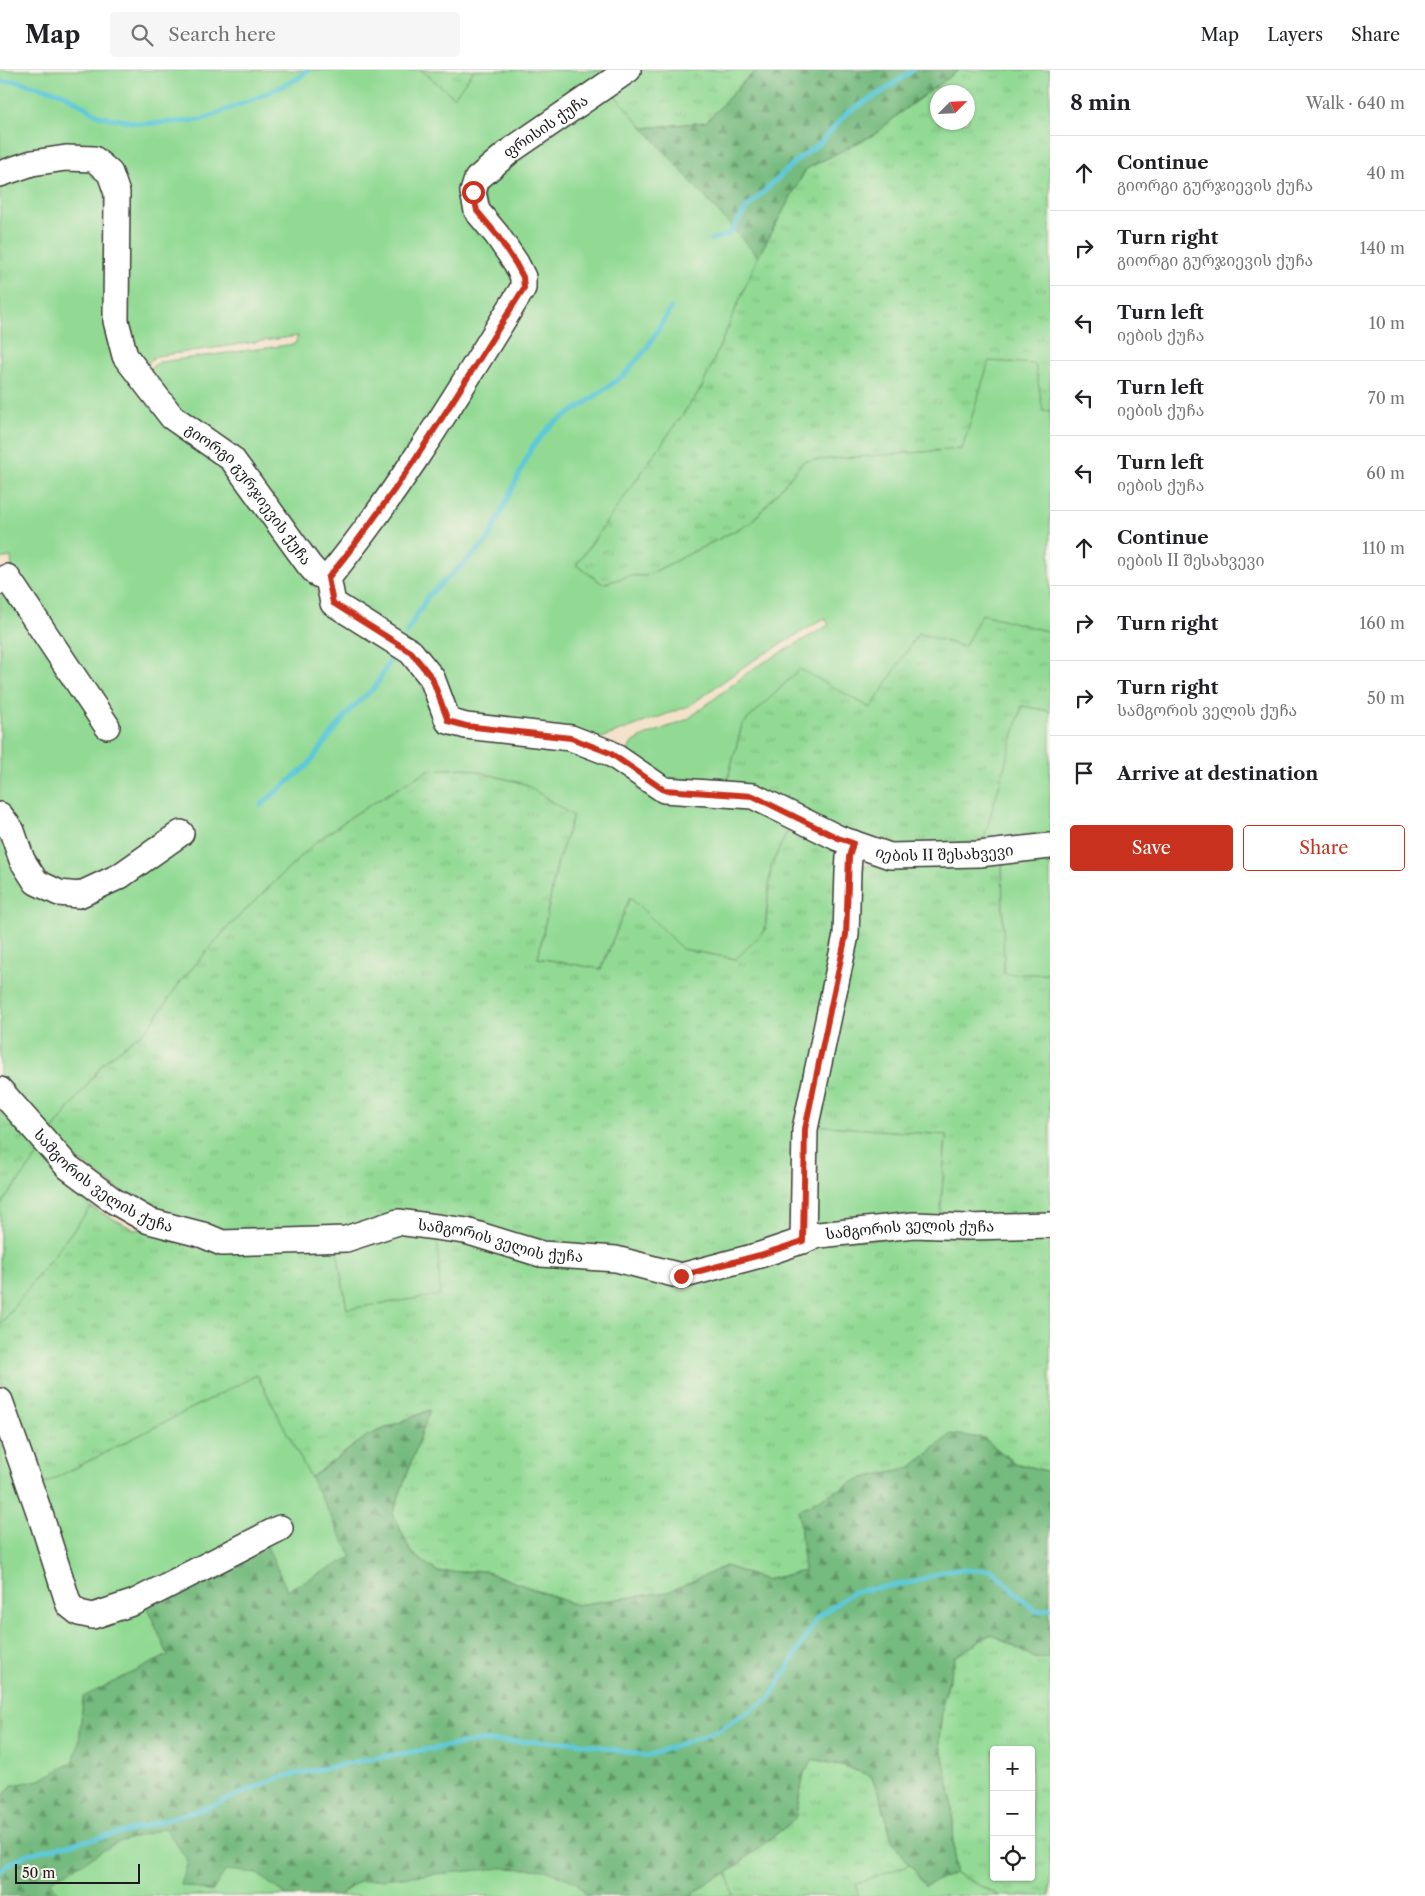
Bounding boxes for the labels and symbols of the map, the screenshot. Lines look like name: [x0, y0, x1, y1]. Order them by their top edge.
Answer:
north arrow: [930, 85, 975, 130]
street label: ფრისის ქუჩა: [499, 90, 591, 162]
route start: [462, 181, 485, 204]
street label: გიორგი გურჯიევის ქუჩა: [182, 419, 316, 569]
street label: იების II შესახვევი: [873, 840, 1014, 865]
street label: სამგორის ველის ქუჩა: [30, 1125, 175, 1236]
street label: სამგორის ველის ქუჩა: [417, 1215, 584, 1266]
street label: სამგორის ველის ქუჩა: [825, 1215, 994, 1243]
route end: [670, 1265, 693, 1288]
scale bar: [15, 1861, 140, 1884]

